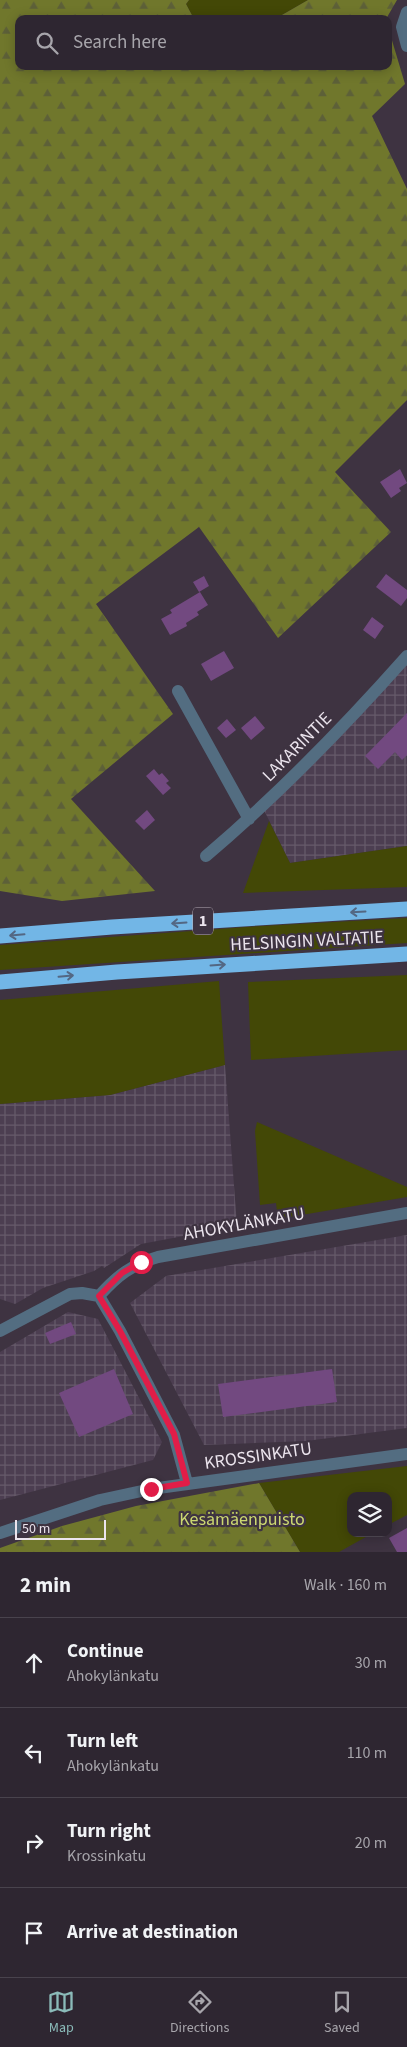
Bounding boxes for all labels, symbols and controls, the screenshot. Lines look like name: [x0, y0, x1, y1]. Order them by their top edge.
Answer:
search box: [15, 15, 392, 70]
icon: search: [33, 29, 61, 57]
text: Search here: [73, 29, 167, 56]
street label: LAKARINTIE: [257, 707, 337, 787]
one-way arrow: [351, 907, 367, 916]
road number: 1: [193, 908, 213, 934]
one-way arrow: [171, 918, 187, 927]
street label: HELSINGIN VALTATIE: [230, 924, 384, 958]
one-way arrow: [9, 930, 25, 940]
one-way arrow: [210, 960, 226, 969]
one-way arrow: [58, 971, 74, 981]
street label: AHOKYLÄNKATU: [181, 1201, 307, 1247]
route start: [130, 1251, 153, 1274]
street label: KROSSINKATU: [203, 1436, 313, 1476]
route end: [140, 1478, 163, 1501]
map controls: [347, 1492, 392, 1537]
button: layers: [347, 1492, 392, 1537]
park label: Kesämäenpuisto: [179, 1507, 305, 1532]
scale bar: [15, 1517, 106, 1540]
text: 50 m: [22, 1519, 50, 1539]
text: 2 min: [20, 1570, 71, 1600]
text: Walk · 160 m: [304, 1574, 387, 1596]
text: Continue: [67, 1638, 144, 1665]
icon: ahead: [20, 1649, 48, 1677]
text: 30 m: [355, 1652, 387, 1674]
text: Ahokylänkatu: [67, 1665, 159, 1687]
text: Turn left: [67, 1728, 138, 1755]
icon: left: [20, 1739, 48, 1767]
text: 110 m: [347, 1742, 387, 1764]
text: Ahokylänkatu: [67, 1755, 159, 1777]
text: Turn right: [67, 1818, 151, 1845]
icon: right: [20, 1829, 48, 1857]
text: 20 m: [355, 1832, 387, 1854]
text: Krossinkatu: [67, 1845, 146, 1867]
icon: arrive: [20, 1919, 48, 1947]
text: Arrive at destination: [67, 1919, 238, 1946]
tab: Map: [47, 1988, 75, 2038]
tab: Directions: [170, 1988, 229, 2038]
tab: Saved: [324, 1988, 360, 2038]

